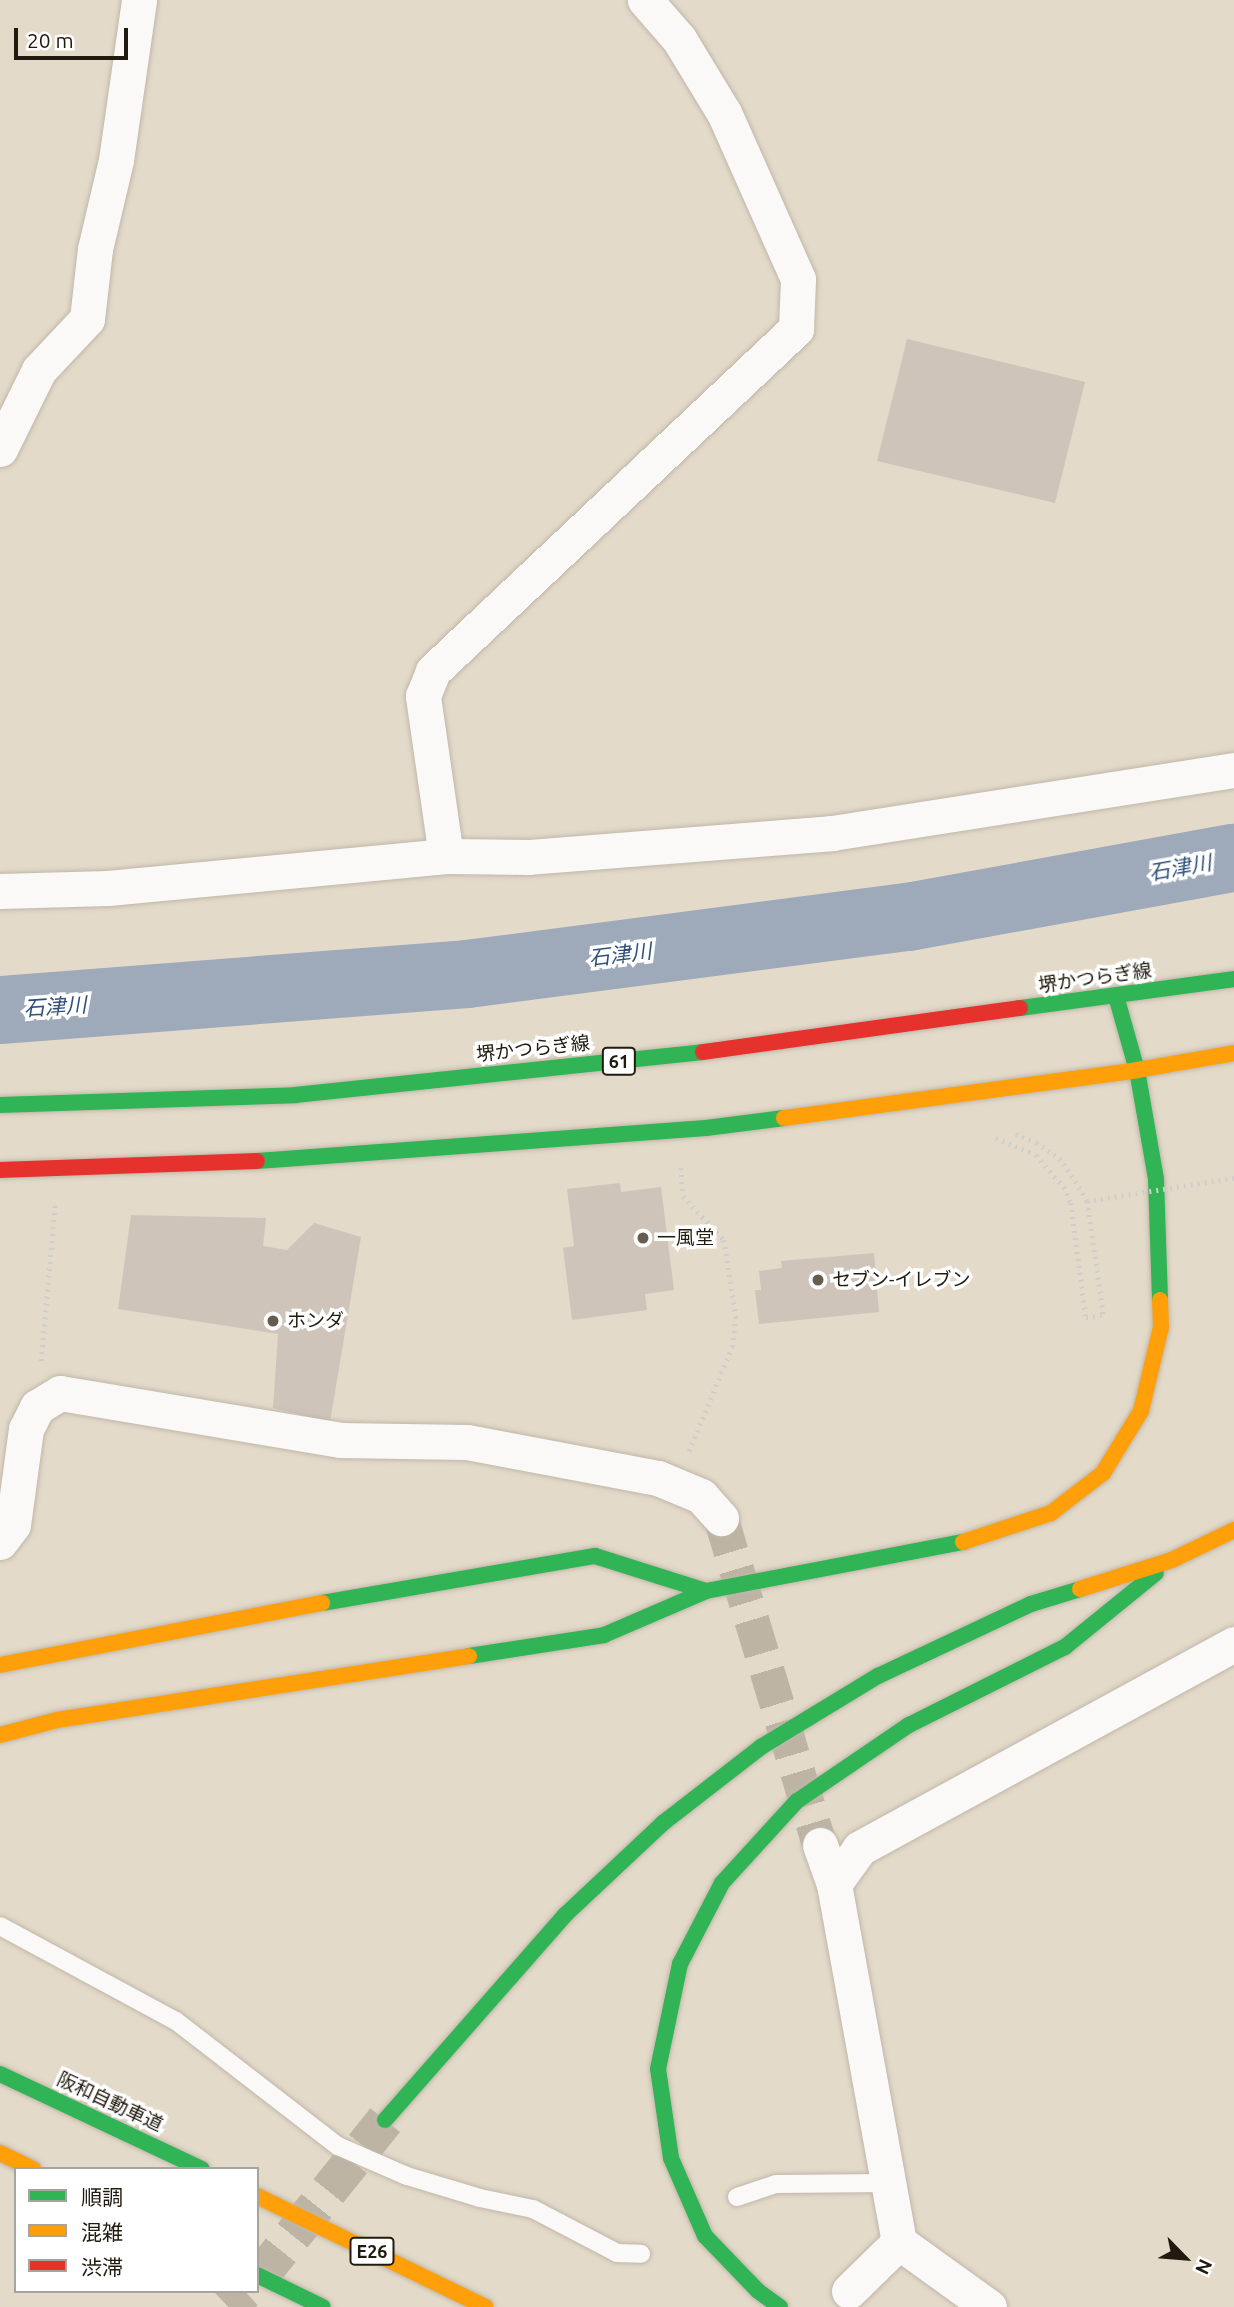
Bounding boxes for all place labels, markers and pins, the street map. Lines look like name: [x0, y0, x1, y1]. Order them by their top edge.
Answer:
place label: 一風堂: [657, 1227, 714, 1249]
marker: 一風堂: [635, 1230, 651, 1246]
place label: セブン-イレブン: [832, 1269, 970, 1291]
marker: セブン-イレブン: [810, 1272, 826, 1288]
place label: ホンダ: [287, 1310, 344, 1332]
marker: ホンダ: [265, 1313, 281, 1329]

